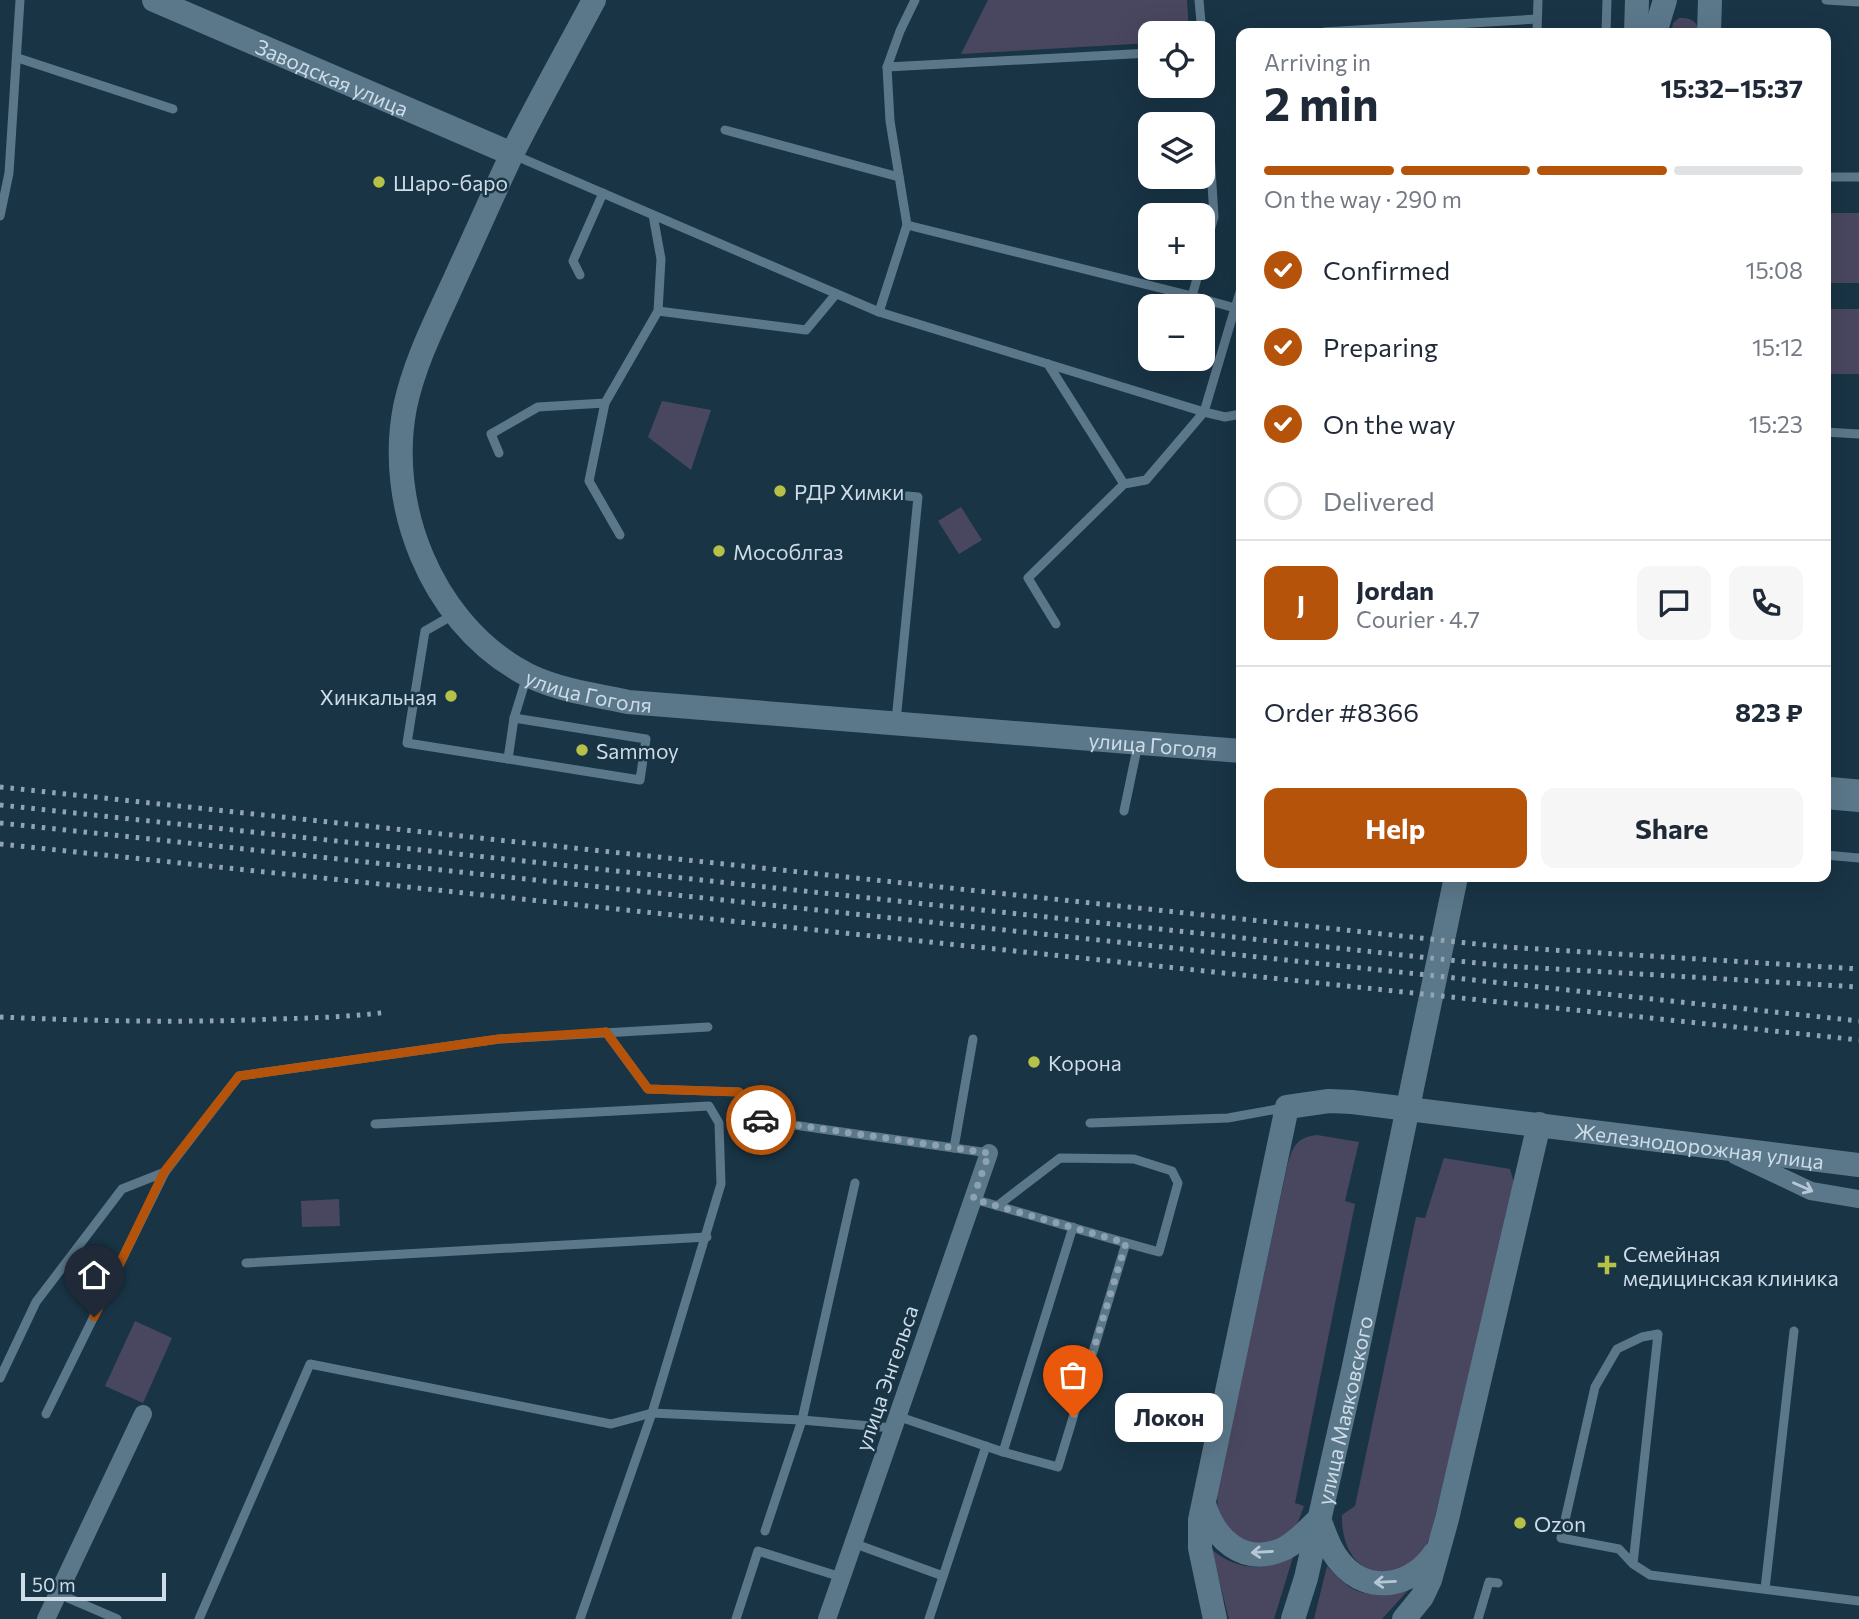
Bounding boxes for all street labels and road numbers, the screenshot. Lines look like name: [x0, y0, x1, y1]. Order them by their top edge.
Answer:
street label: Заводская улица: [252, 33, 412, 121]
street label: улица Гоголя: [522, 663, 653, 716]
street label: улица Гоголя: [1088, 726, 1218, 762]
street label: Железнодорожная улица: [1573, 1117, 1825, 1173]
street label: улица Энгельса: [849, 1302, 923, 1454]
street label: улица Маяковского: [1311, 1313, 1377, 1507]

